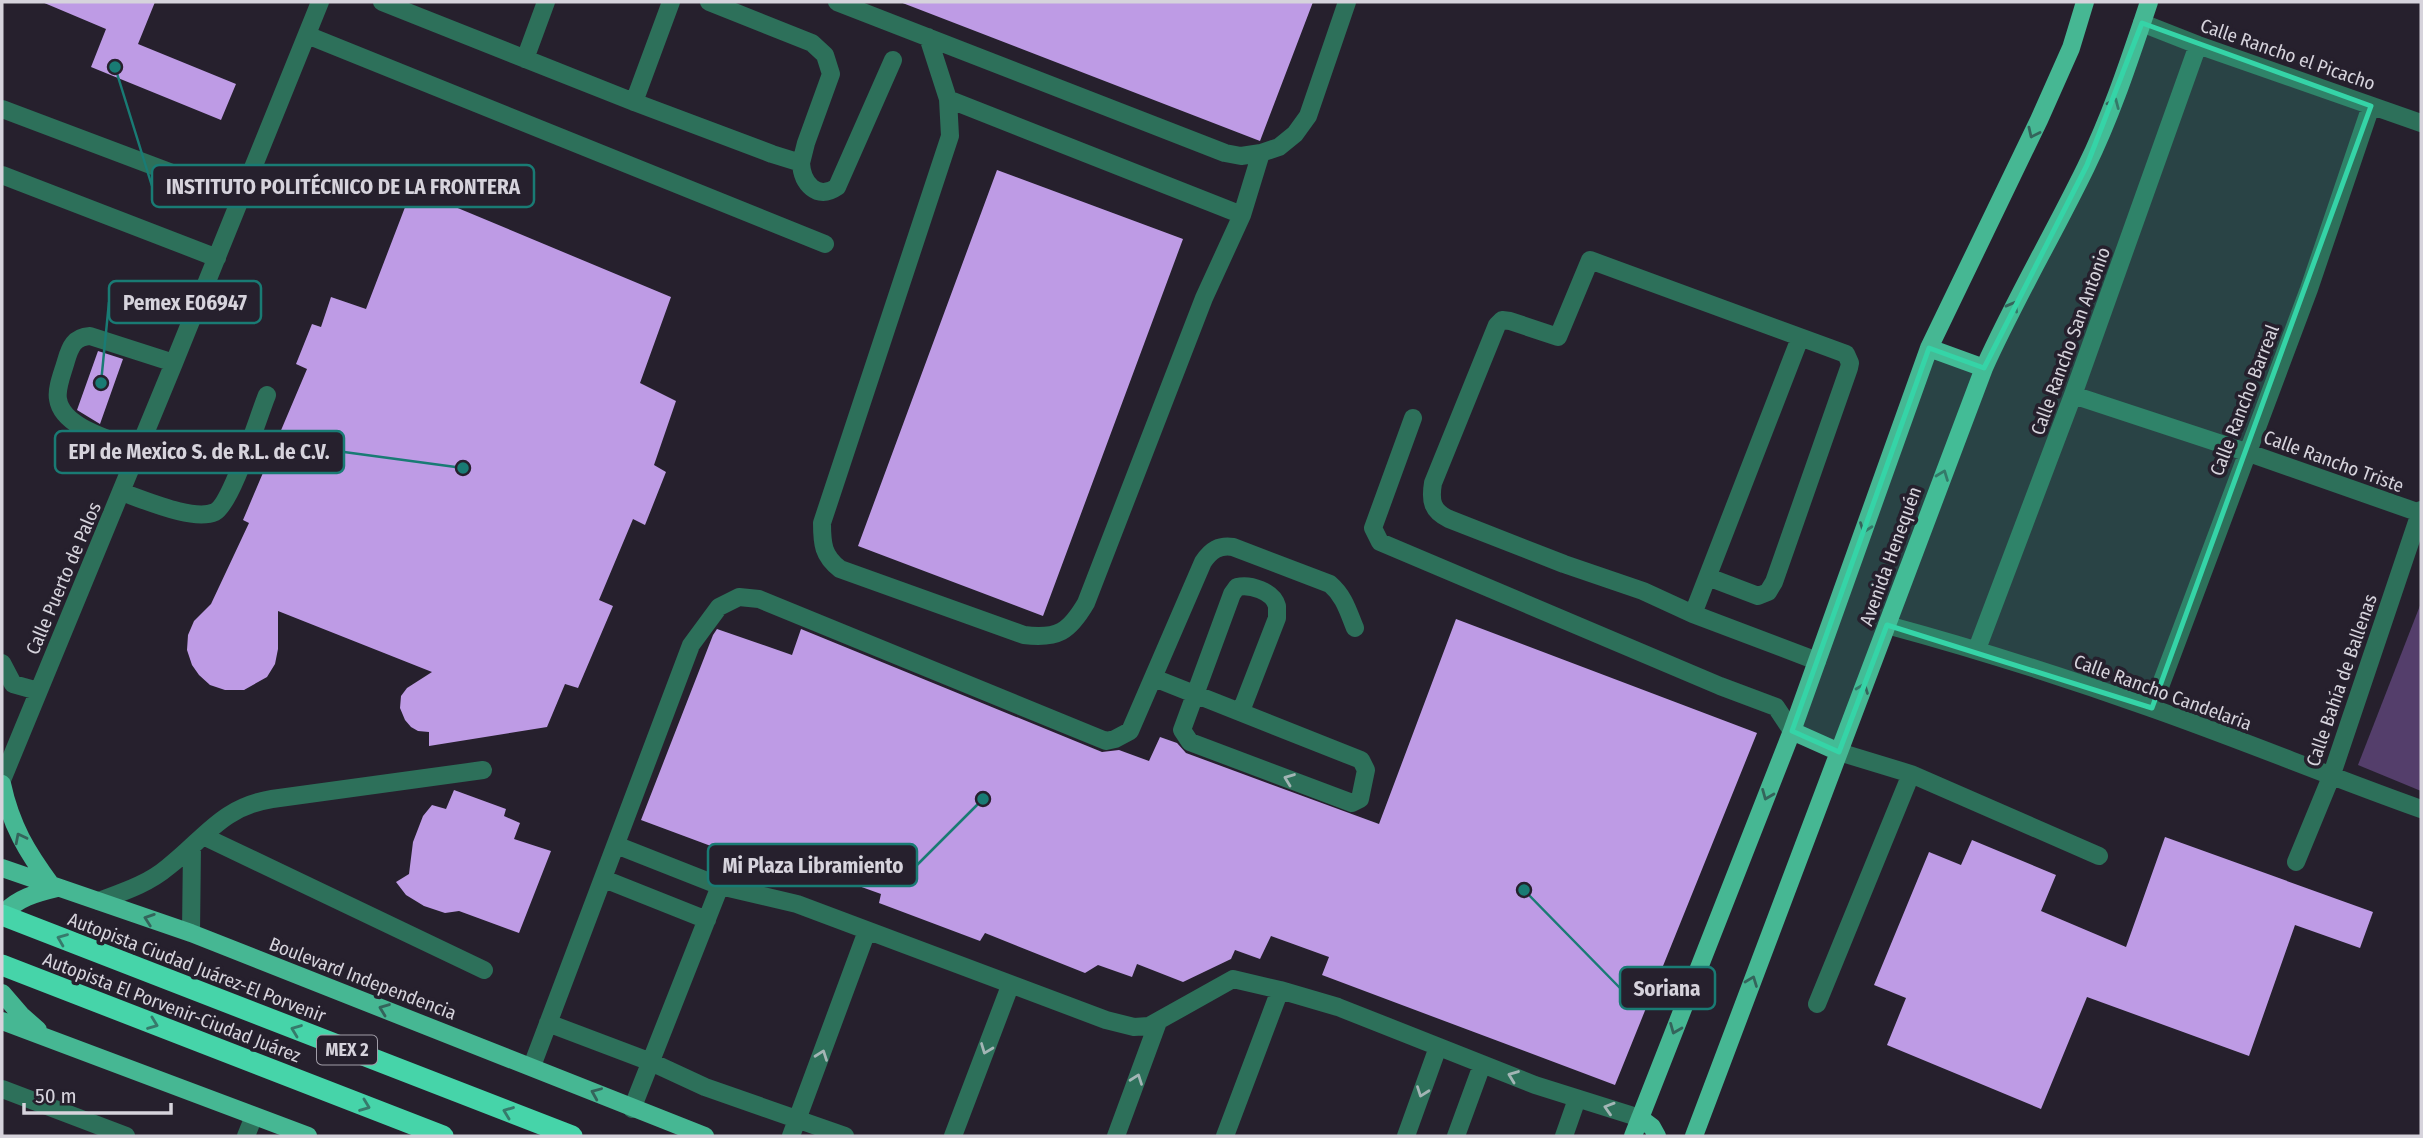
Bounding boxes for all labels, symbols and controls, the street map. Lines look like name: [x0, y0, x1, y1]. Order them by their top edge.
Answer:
street label: Calle Rancho el Picacho: [2197, 14, 2378, 95]
one-way arrow: [2106, 98, 2120, 110]
one-way arrow: [2027, 126, 2041, 138]
callout: INSTITUTO POLITÉCNICO DE LA FRONTERA: [152, 165, 534, 207]
text: INSTITUTO POLITÉCNICO DE LA FRONTERA: [166, 173, 521, 200]
street label: Calle Rancho San Antonio: [2026, 244, 2115, 438]
callout: Pemex E06947: [109, 281, 261, 323]
text: Pemex E06947: [123, 290, 247, 316]
one-way arrow: [2005, 301, 2018, 314]
street label: Calle Rancho Barreal: [2205, 321, 2284, 479]
street label: Calle Rancho Triste: [2261, 425, 2407, 498]
callout: EPI de Mexico S. de R.L. de C.V.: [55, 431, 344, 473]
text: EPI de Mexico S. de R.L. de C.V.: [68, 439, 330, 465]
one-way arrow: [1934, 469, 1948, 481]
street label: Avenida Henequén: [1855, 483, 1926, 629]
street label: Calle Puerto de Palos: [21, 499, 106, 658]
one-way arrow: [1859, 521, 1873, 533]
street label: Calle Bahía de Ballenas: [2301, 591, 2382, 769]
street label: Calle Rancho Candelaria: [2071, 650, 2255, 735]
one-way arrow: [1855, 683, 1869, 695]
one-way arrow: [1283, 773, 1295, 787]
one-way arrow: [1762, 788, 1776, 800]
one-way arrow: [15, 833, 28, 845]
callout: Mi Plaza Libramiento: [708, 844, 917, 886]
text: Mi Plaza Libramiento: [722, 853, 904, 879]
street label: Autopista Ciudad Juárez-El Porvenir: [65, 908, 329, 1027]
one-way arrow: [144, 913, 156, 927]
street label: Boulevard Independencia: [266, 932, 460, 1025]
one-way arrow: [57, 934, 69, 948]
street label: Autopista El Porvenir-Ciudad Juárez: [40, 948, 304, 1068]
callout: Soriana: [1620, 967, 1715, 1009]
one-way arrow: [1744, 975, 1758, 987]
text: Soriana: [1633, 976, 1701, 1002]
one-way arrow: [379, 1003, 391, 1017]
one-way arrow: [147, 1016, 159, 1030]
one-way arrow: [1669, 1023, 1683, 1035]
one-way arrow: [290, 1024, 302, 1038]
road number: MEX 2: [317, 1036, 377, 1064]
one-way arrow: [980, 1043, 994, 1055]
one-way arrow: [814, 1049, 828, 1061]
one-way arrow: [1507, 1071, 1519, 1085]
scale bar: [24, 1072, 172, 1116]
one-way arrow: [1128, 1074, 1142, 1086]
text: 50 m: [35, 1083, 77, 1109]
one-way arrow: [1416, 1085, 1430, 1097]
one-way arrow: [590, 1088, 602, 1102]
one-way arrow: [359, 1098, 371, 1112]
one-way arrow: [1603, 1102, 1615, 1117]
one-way arrow: [503, 1106, 515, 1120]

